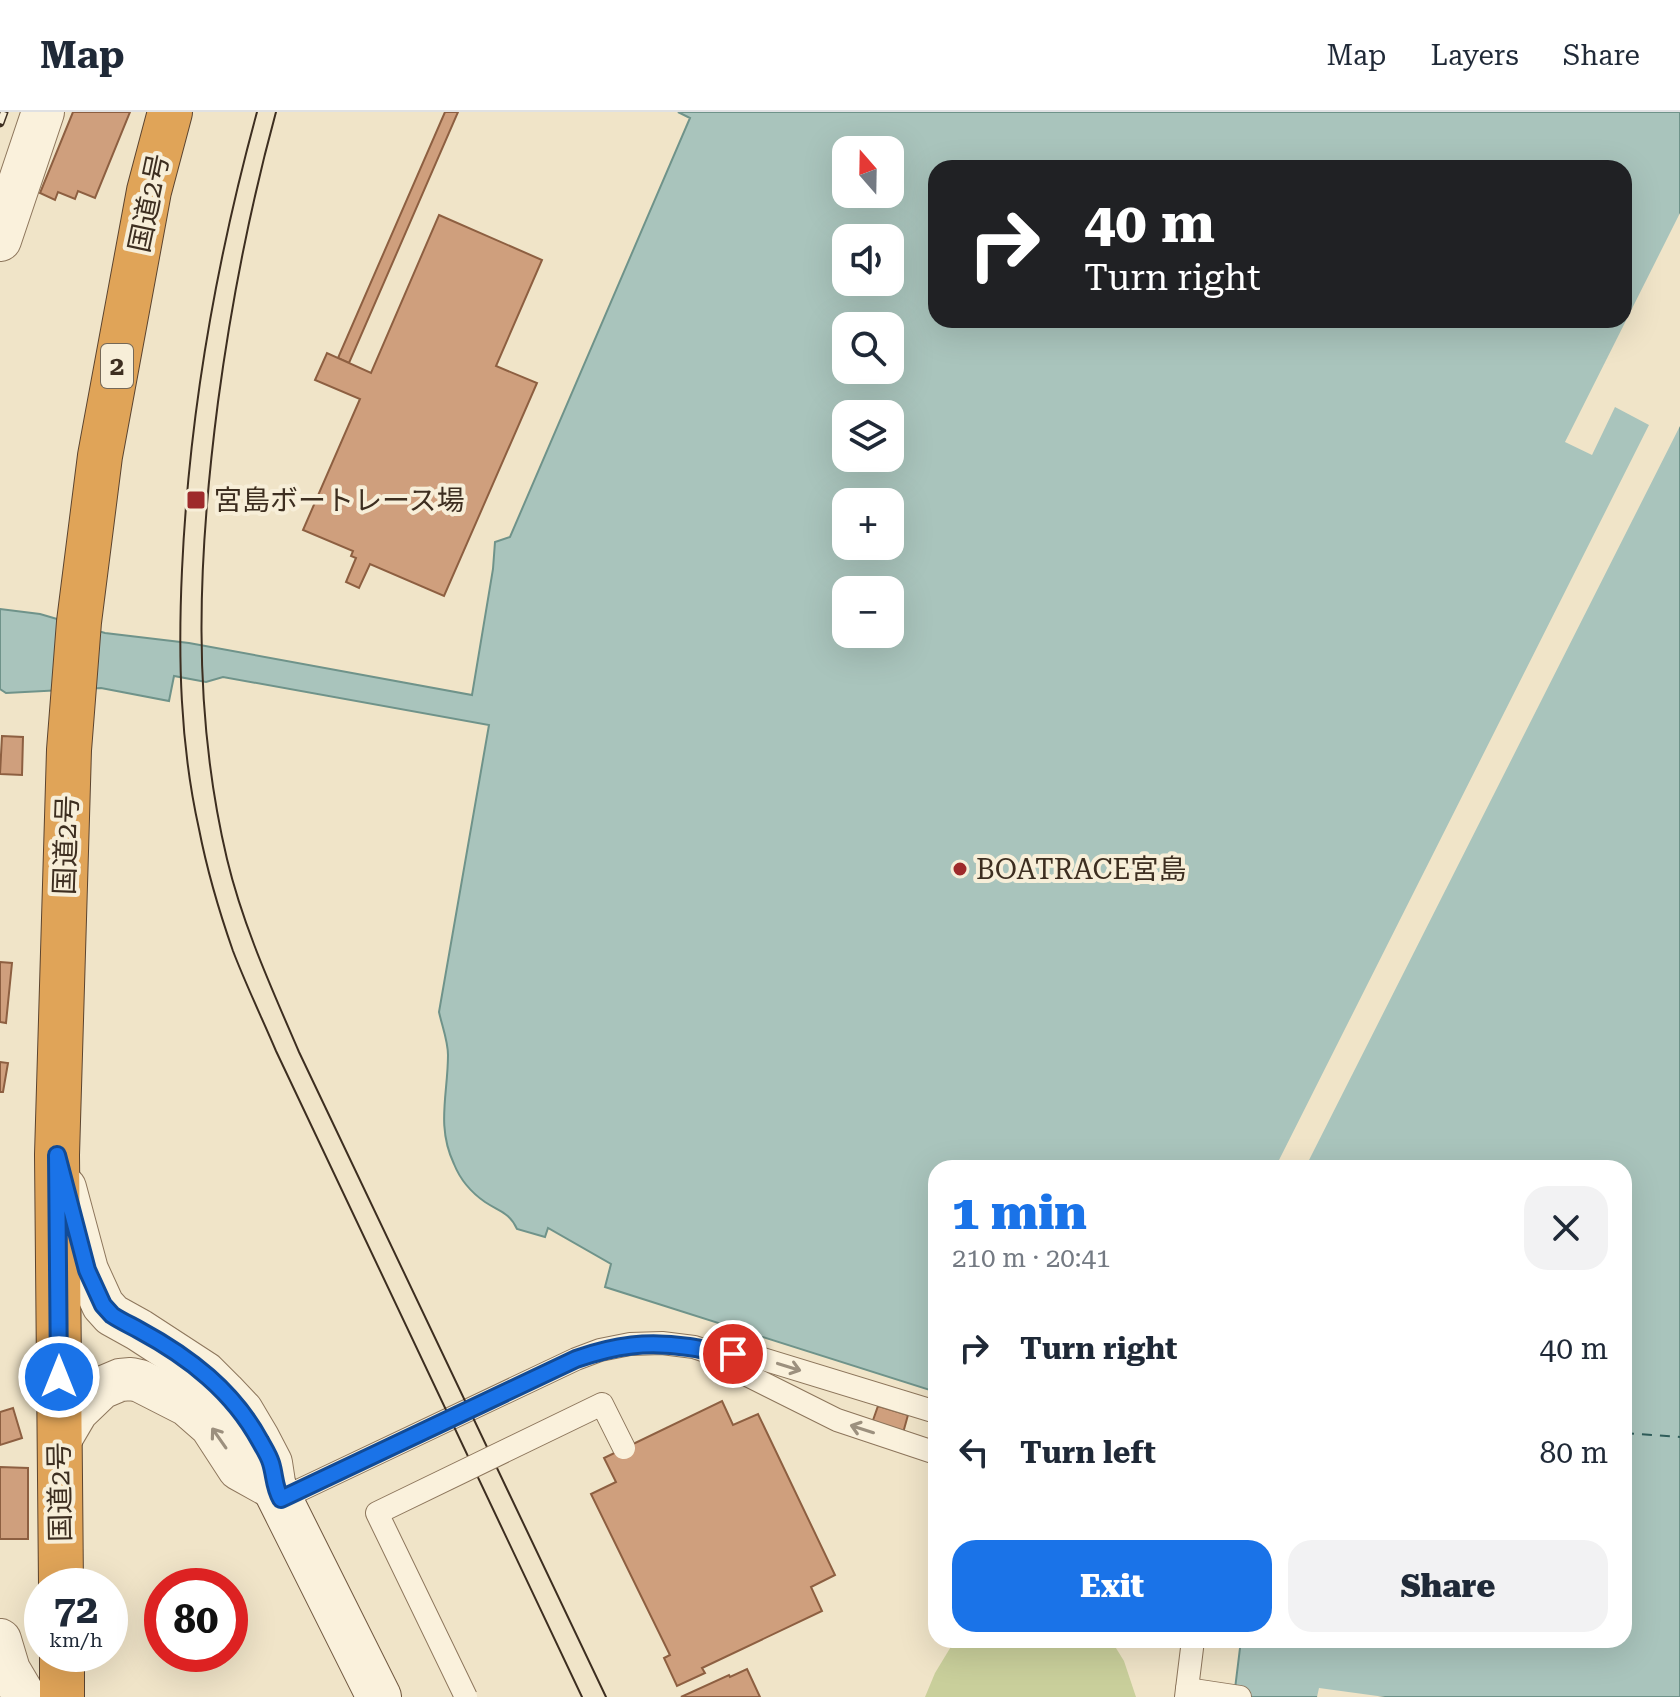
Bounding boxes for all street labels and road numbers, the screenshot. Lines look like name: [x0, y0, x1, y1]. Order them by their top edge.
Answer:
street label: 国道2号: [122, 151, 176, 255]
road number: 2: [101, 344, 133, 388]
street label: 国道2号: [48, 795, 84, 895]
street label: 国道2号: [43, 1442, 77, 1542]

